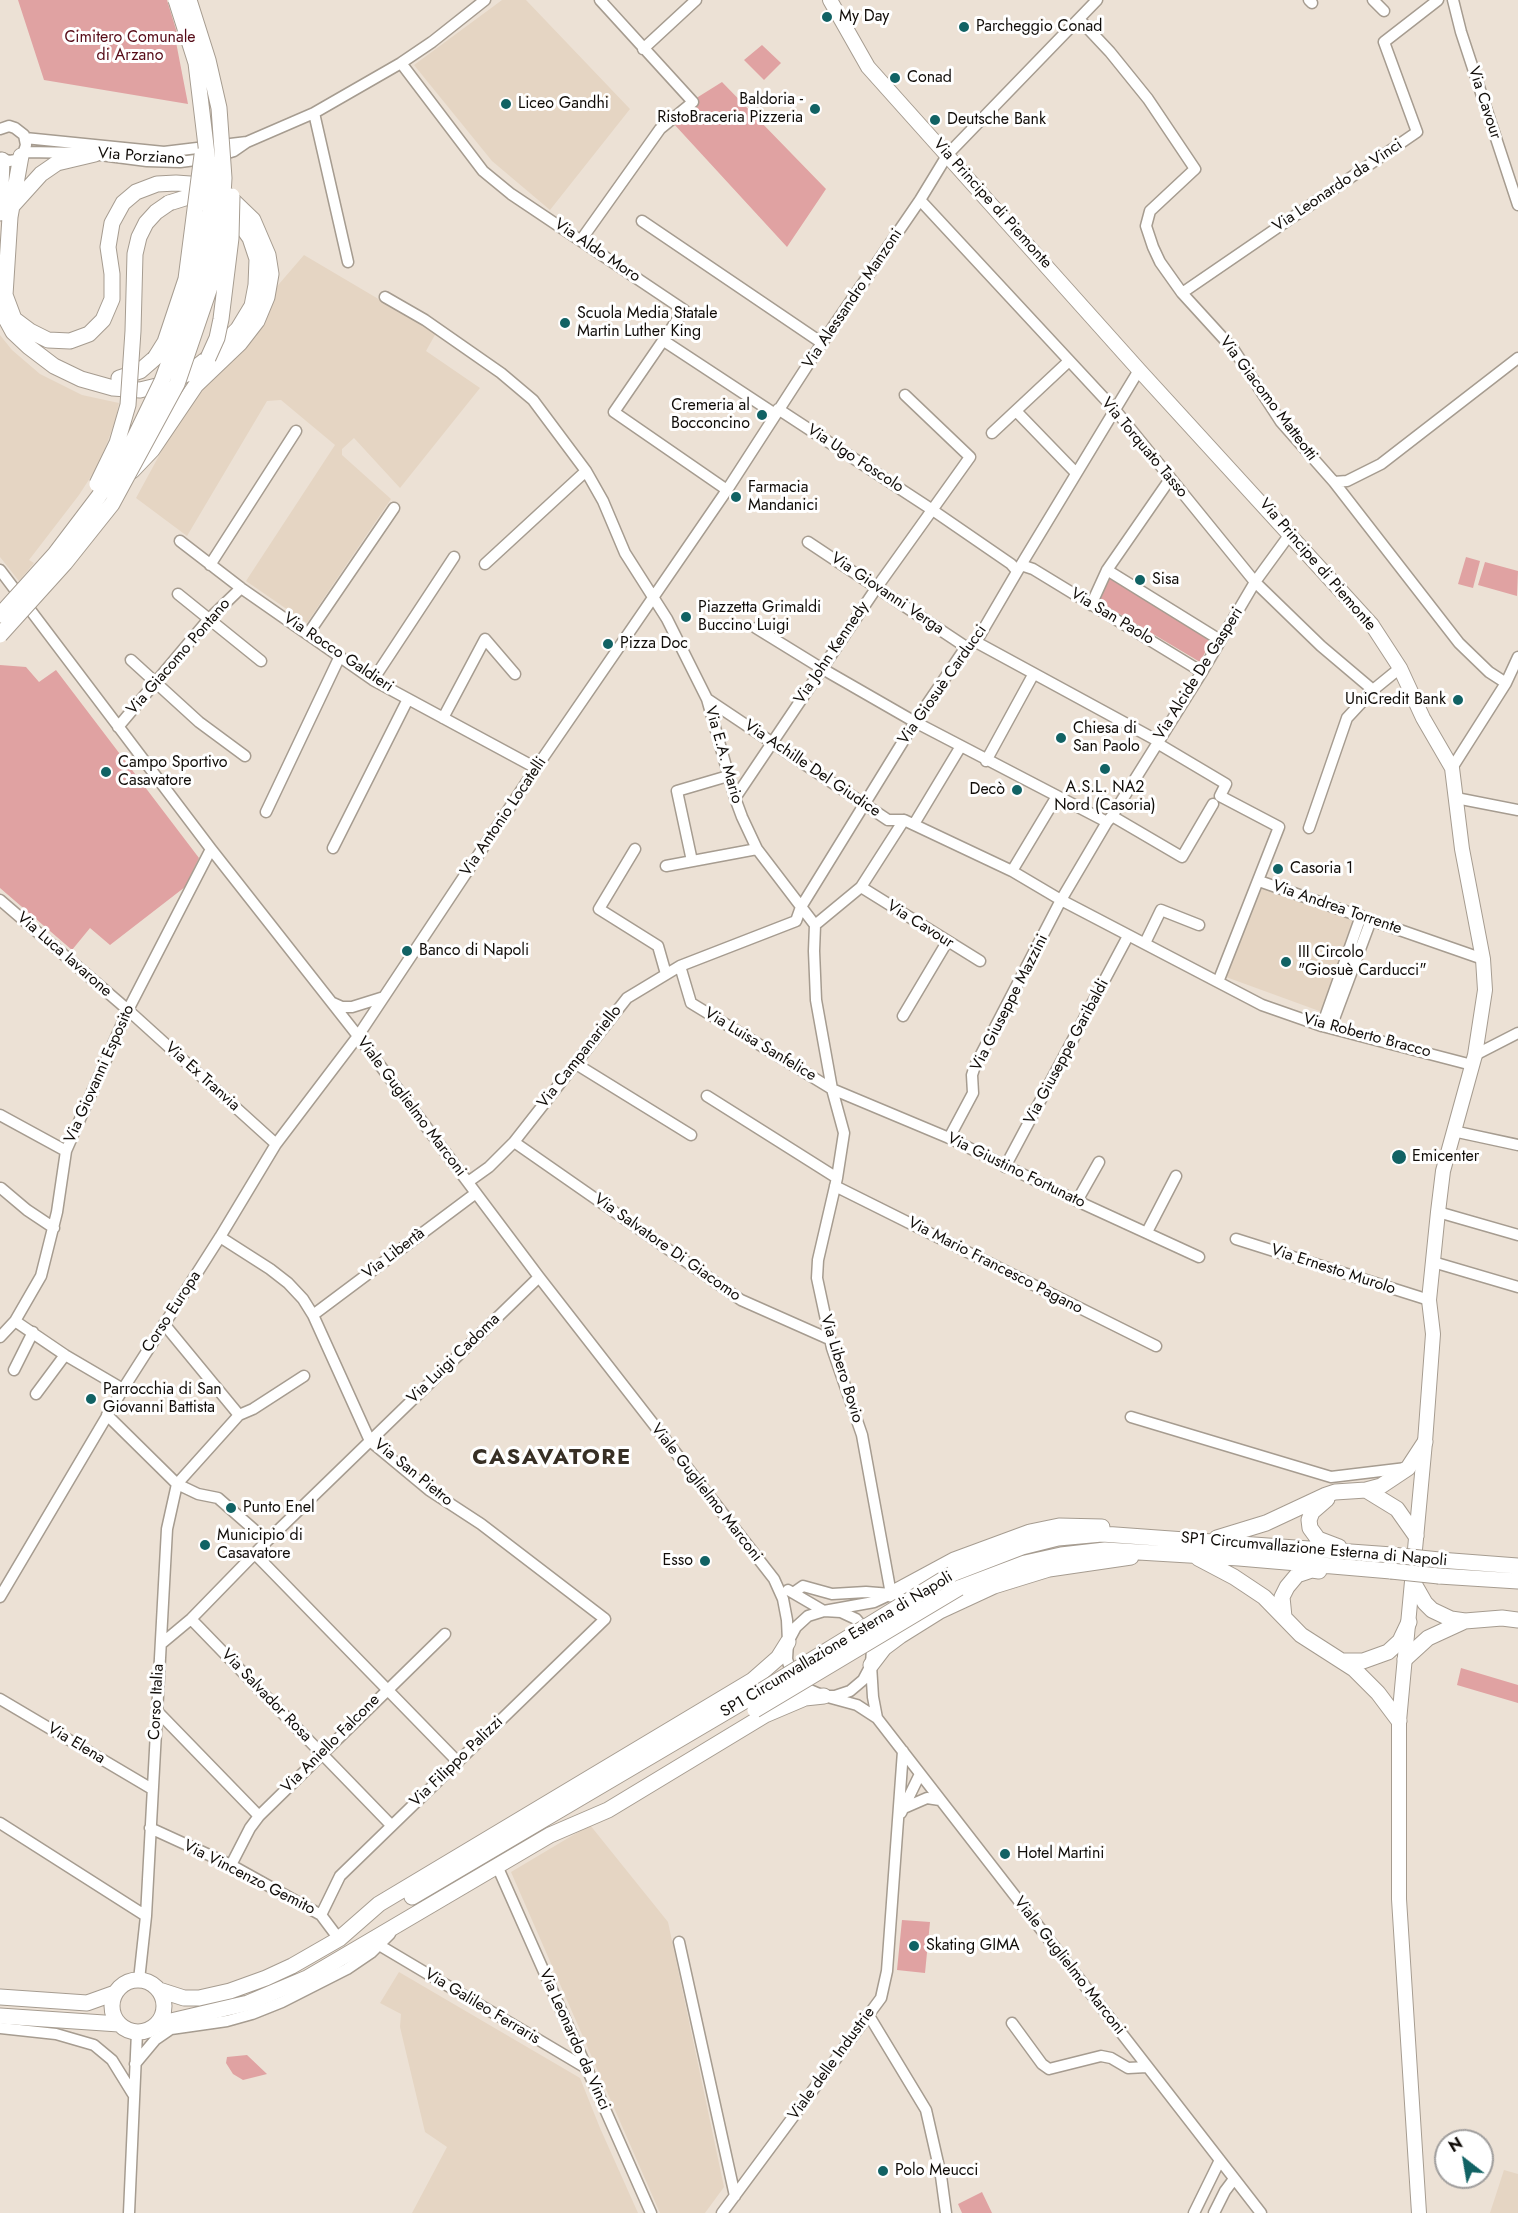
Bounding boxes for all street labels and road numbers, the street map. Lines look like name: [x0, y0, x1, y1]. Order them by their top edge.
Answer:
street label: Via Cavour: [1463, 64, 1505, 142]
street label: Via Principe di Piemonte: [928, 135, 1056, 273]
street label: Via Leonardo da Vinci: [1270, 135, 1406, 237]
street label: Via Porziano: [97, 144, 185, 170]
street label: Via Aldo Moro: [550, 215, 644, 287]
street label: Via Alessandro Manzoni: [799, 226, 907, 372]
street label: Via Giacomo Matteotti: [1215, 333, 1321, 465]
street label: Via Torquato Tasso: [1097, 394, 1191, 502]
street label: Via Ugo Foscolo: [803, 421, 907, 497]
street label: Via Principe di Piemonte: [1254, 495, 1380, 635]
street label: Via Giovanni Verga: [827, 549, 947, 639]
street label: Via San Paolo: [1067, 585, 1157, 649]
street label: Via Giacomo Pontano: [123, 595, 235, 719]
street label: Via John Kennedy: [791, 598, 873, 708]
street label: Via Alcide De Gasperi: [1150, 604, 1248, 744]
street label: Via Rocco Galdieri: [279, 609, 397, 697]
street label: Via Giosuè Carducci: [895, 622, 991, 748]
street label: Via E.A. Mario: [700, 704, 746, 806]
street label: Via Achille Del Giudice: [740, 716, 884, 822]
street label: Via Antonio Locatelli: [457, 754, 551, 880]
street label: Via Andrea Torrente: [1270, 877, 1404, 939]
street label: Via Cavour: [883, 897, 957, 953]
street label: Via Luca Iavarone: [13, 909, 115, 1001]
street label: Via Giuseppe Mazzini: [967, 931, 1053, 1075]
street label: Via Giuseppe Garibaldi: [1021, 976, 1113, 1128]
street label: Via Giovanni Esposito: [61, 1002, 139, 1146]
street label: Via Campanariello: [534, 1002, 626, 1112]
street label: Via Luisa Sanfelice: [701, 1004, 819, 1086]
street label: Via Roberto Bracco: [1301, 1010, 1433, 1062]
street label: Viale Guglielmo Marconi: [352, 1033, 470, 1181]
street label: Via Ex Tranvia: [161, 1038, 243, 1116]
street label: Via Giustino Fortunato: [944, 1129, 1088, 1213]
street label: Via Salvatore Di Giacomo: [590, 1190, 744, 1306]
street label: Via Mario Francesco Pagano: [904, 1213, 1086, 1319]
street label: Via Libertà: [359, 1224, 429, 1284]
street label: Via Ernesto Murolo: [1268, 1241, 1398, 1299]
street label: Corso Europa: [139, 1268, 205, 1356]
street label: Via Luigi Cadoma: [404, 1310, 504, 1408]
street label: Via Libero Bovio: [815, 1313, 867, 1425]
street label: Viale Guglielmo Marconi: [646, 1420, 766, 1566]
street label: Via San Pietro: [370, 1435, 456, 1511]
street label: SP1 Circumvallazione Esterna di Napoli: [1180, 1529, 1448, 1571]
street label: SP1 Circumvallazione Esterna di Napoli: [717, 1568, 957, 1722]
street label: Via Salvador Rosa: [217, 1645, 315, 1747]
street label: Corso Italia: [145, 1663, 169, 1741]
street label: Via Aniello Falcone: [278, 1691, 384, 1797]
street label: Via Filippo Palizzi: [406, 1713, 508, 1811]
street label: Via Elena: [44, 1719, 108, 1769]
street label: Via Vincenzo Gemito: [180, 1837, 318, 1919]
street label: Viale Guglielmo Marconi: [1009, 1893, 1129, 2039]
street label: Via Galileo Ferraris: [421, 1965, 543, 2049]
street label: Via Leonardo da Vinci: [534, 1967, 614, 2113]
street label: Viale delle Industrie: [785, 2004, 879, 2124]

